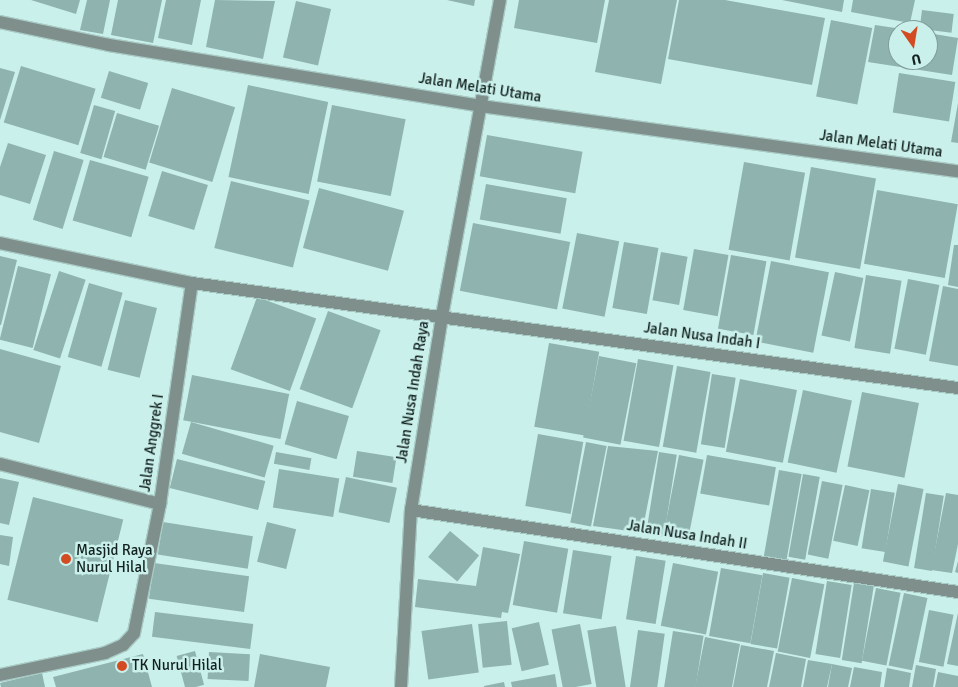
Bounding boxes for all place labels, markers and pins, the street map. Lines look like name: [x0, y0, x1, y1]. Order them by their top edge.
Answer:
place label: Masjid Raya Nurul Hilal: [76, 541, 153, 576]
marker: Masjid Raya Nurul Hilal: [60, 553, 72, 565]
place label: TK Nurul Hilal: [132, 657, 222, 675]
marker: TK Nurul Hilal: [116, 660, 128, 672]

